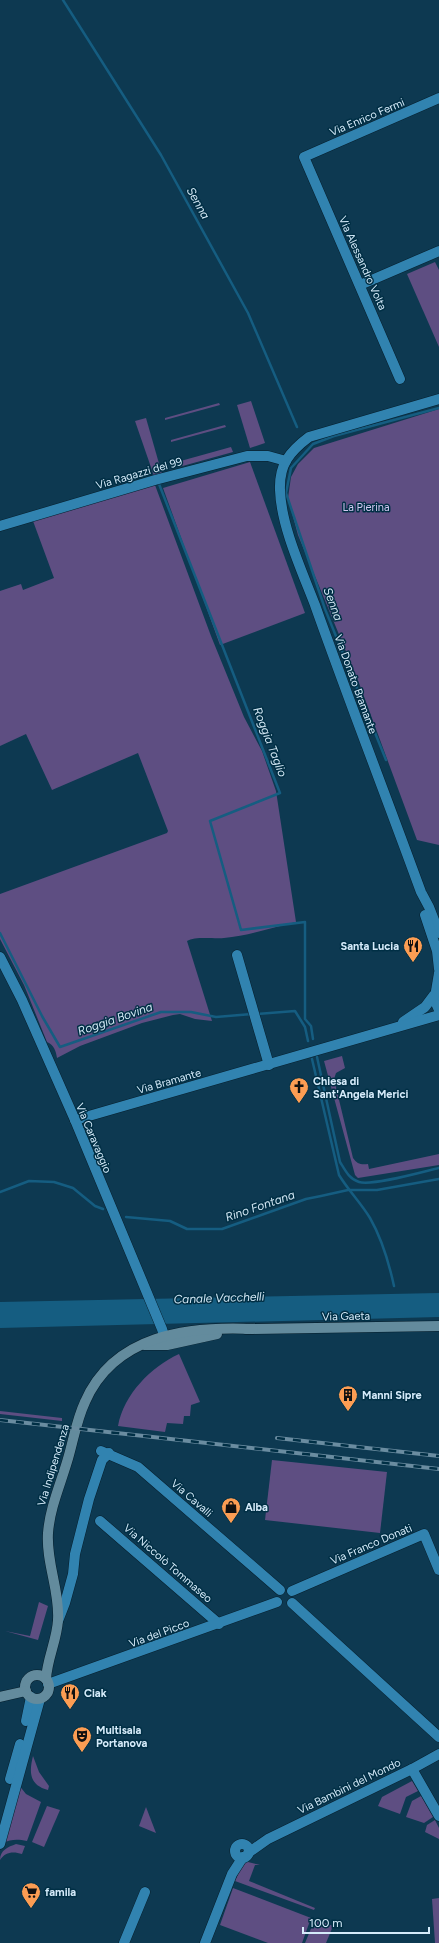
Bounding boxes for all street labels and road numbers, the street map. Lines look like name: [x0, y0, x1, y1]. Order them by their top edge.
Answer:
street label: Via Enrico Fermi: [328, 96, 407, 139]
street label: Via Alessandro Volta: [336, 214, 389, 312]
street label: Via Ragazzi del 99: [94, 455, 184, 492]
street label: Via Donato Bramante: [332, 633, 380, 736]
street label: Via Bramante: [136, 1066, 203, 1097]
street label: Via Caravaggio: [73, 1101, 114, 1175]
street label: Via Gaeta: [322, 1310, 370, 1323]
street label: Via Indipendenza: [35, 1423, 72, 1508]
street label: Via Cavalli: [168, 1477, 215, 1520]
street label: Via Niccolò Tommaseo: [121, 1521, 215, 1605]
street label: Via Franco Donati: [328, 1521, 414, 1567]
street label: Via del Picco: [127, 1617, 191, 1650]
street label: Via Bambini del Mondo: [296, 1756, 403, 1817]

